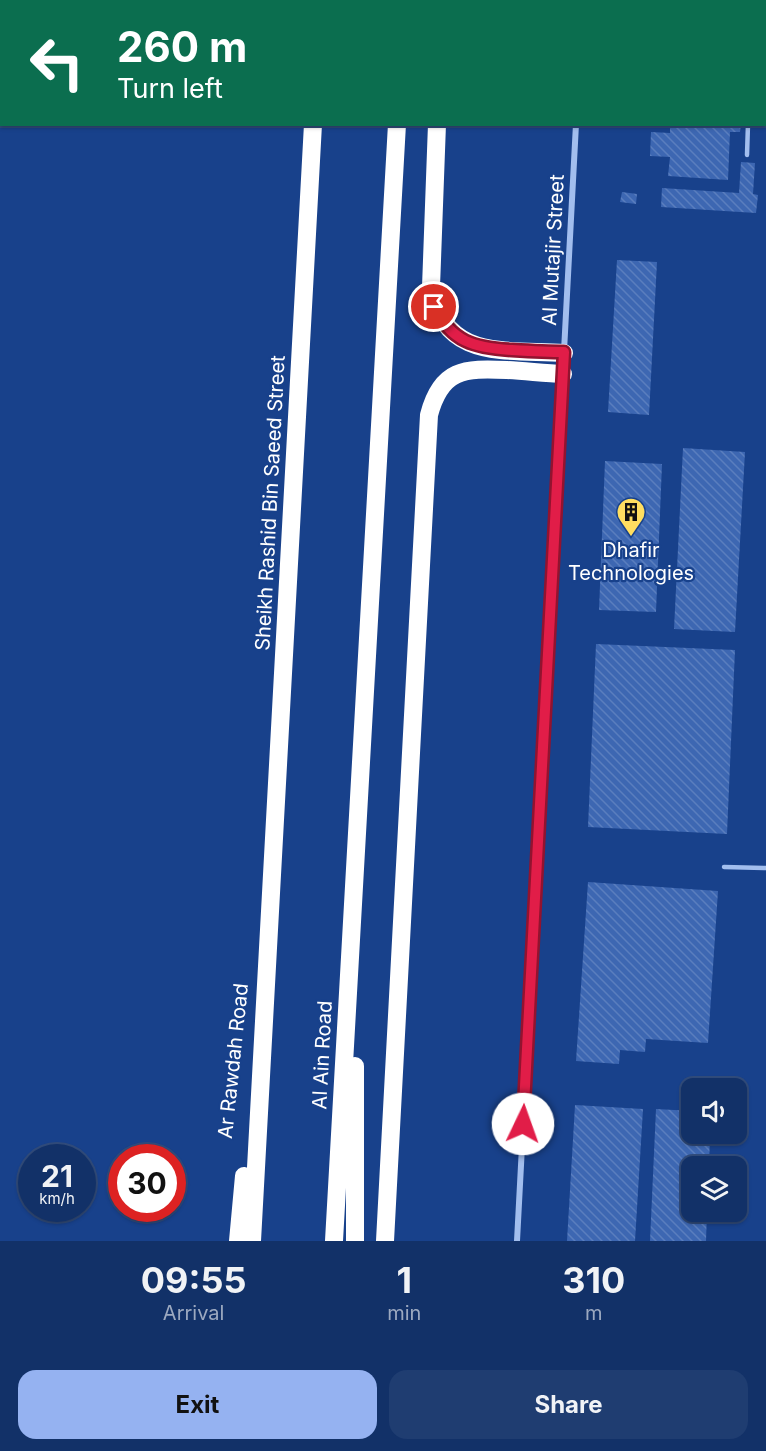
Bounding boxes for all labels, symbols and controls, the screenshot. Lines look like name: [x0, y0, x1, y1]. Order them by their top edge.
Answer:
text: 260 m: [117, 21, 247, 72]
icon: left: [18, 24, 96, 102]
text: Turn left: [117, 72, 223, 105]
street label: Al Mutajir Street: [537, 173, 569, 326]
pin: [408, 281, 459, 332]
icon: arrive: [417, 290, 450, 323]
street label: Sheikh Rashid Bin Saeed Street: [250, 354, 290, 651]
building icon: Dhafir Technologies: [615, 496, 647, 538]
place label: Dhafir Technologies: [568, 538, 694, 585]
street label: Ar Rawdah Road: [213, 982, 253, 1140]
street label: Al Ain Road: [307, 1000, 337, 1110]
map controls: [681, 1078, 747, 1222]
button: sound: [681, 1078, 747, 1144]
position arrow: [491, 1092, 555, 1156]
speed limit sign: 30: [108, 1144, 186, 1222]
button: layers: [681, 1156, 747, 1222]
text: 21: [41, 1158, 73, 1194]
text: km/h: [39, 1189, 75, 1208]
text: 09:55: [141, 1258, 246, 1302]
text: 1: [397, 1258, 412, 1302]
text: 310: [562, 1258, 625, 1302]
text: Arrival: [163, 1301, 224, 1325]
text: min: [387, 1301, 421, 1325]
text: m: [585, 1301, 602, 1325]
button: Exit: [18, 1370, 377, 1439]
button: Share: [389, 1370, 748, 1439]

